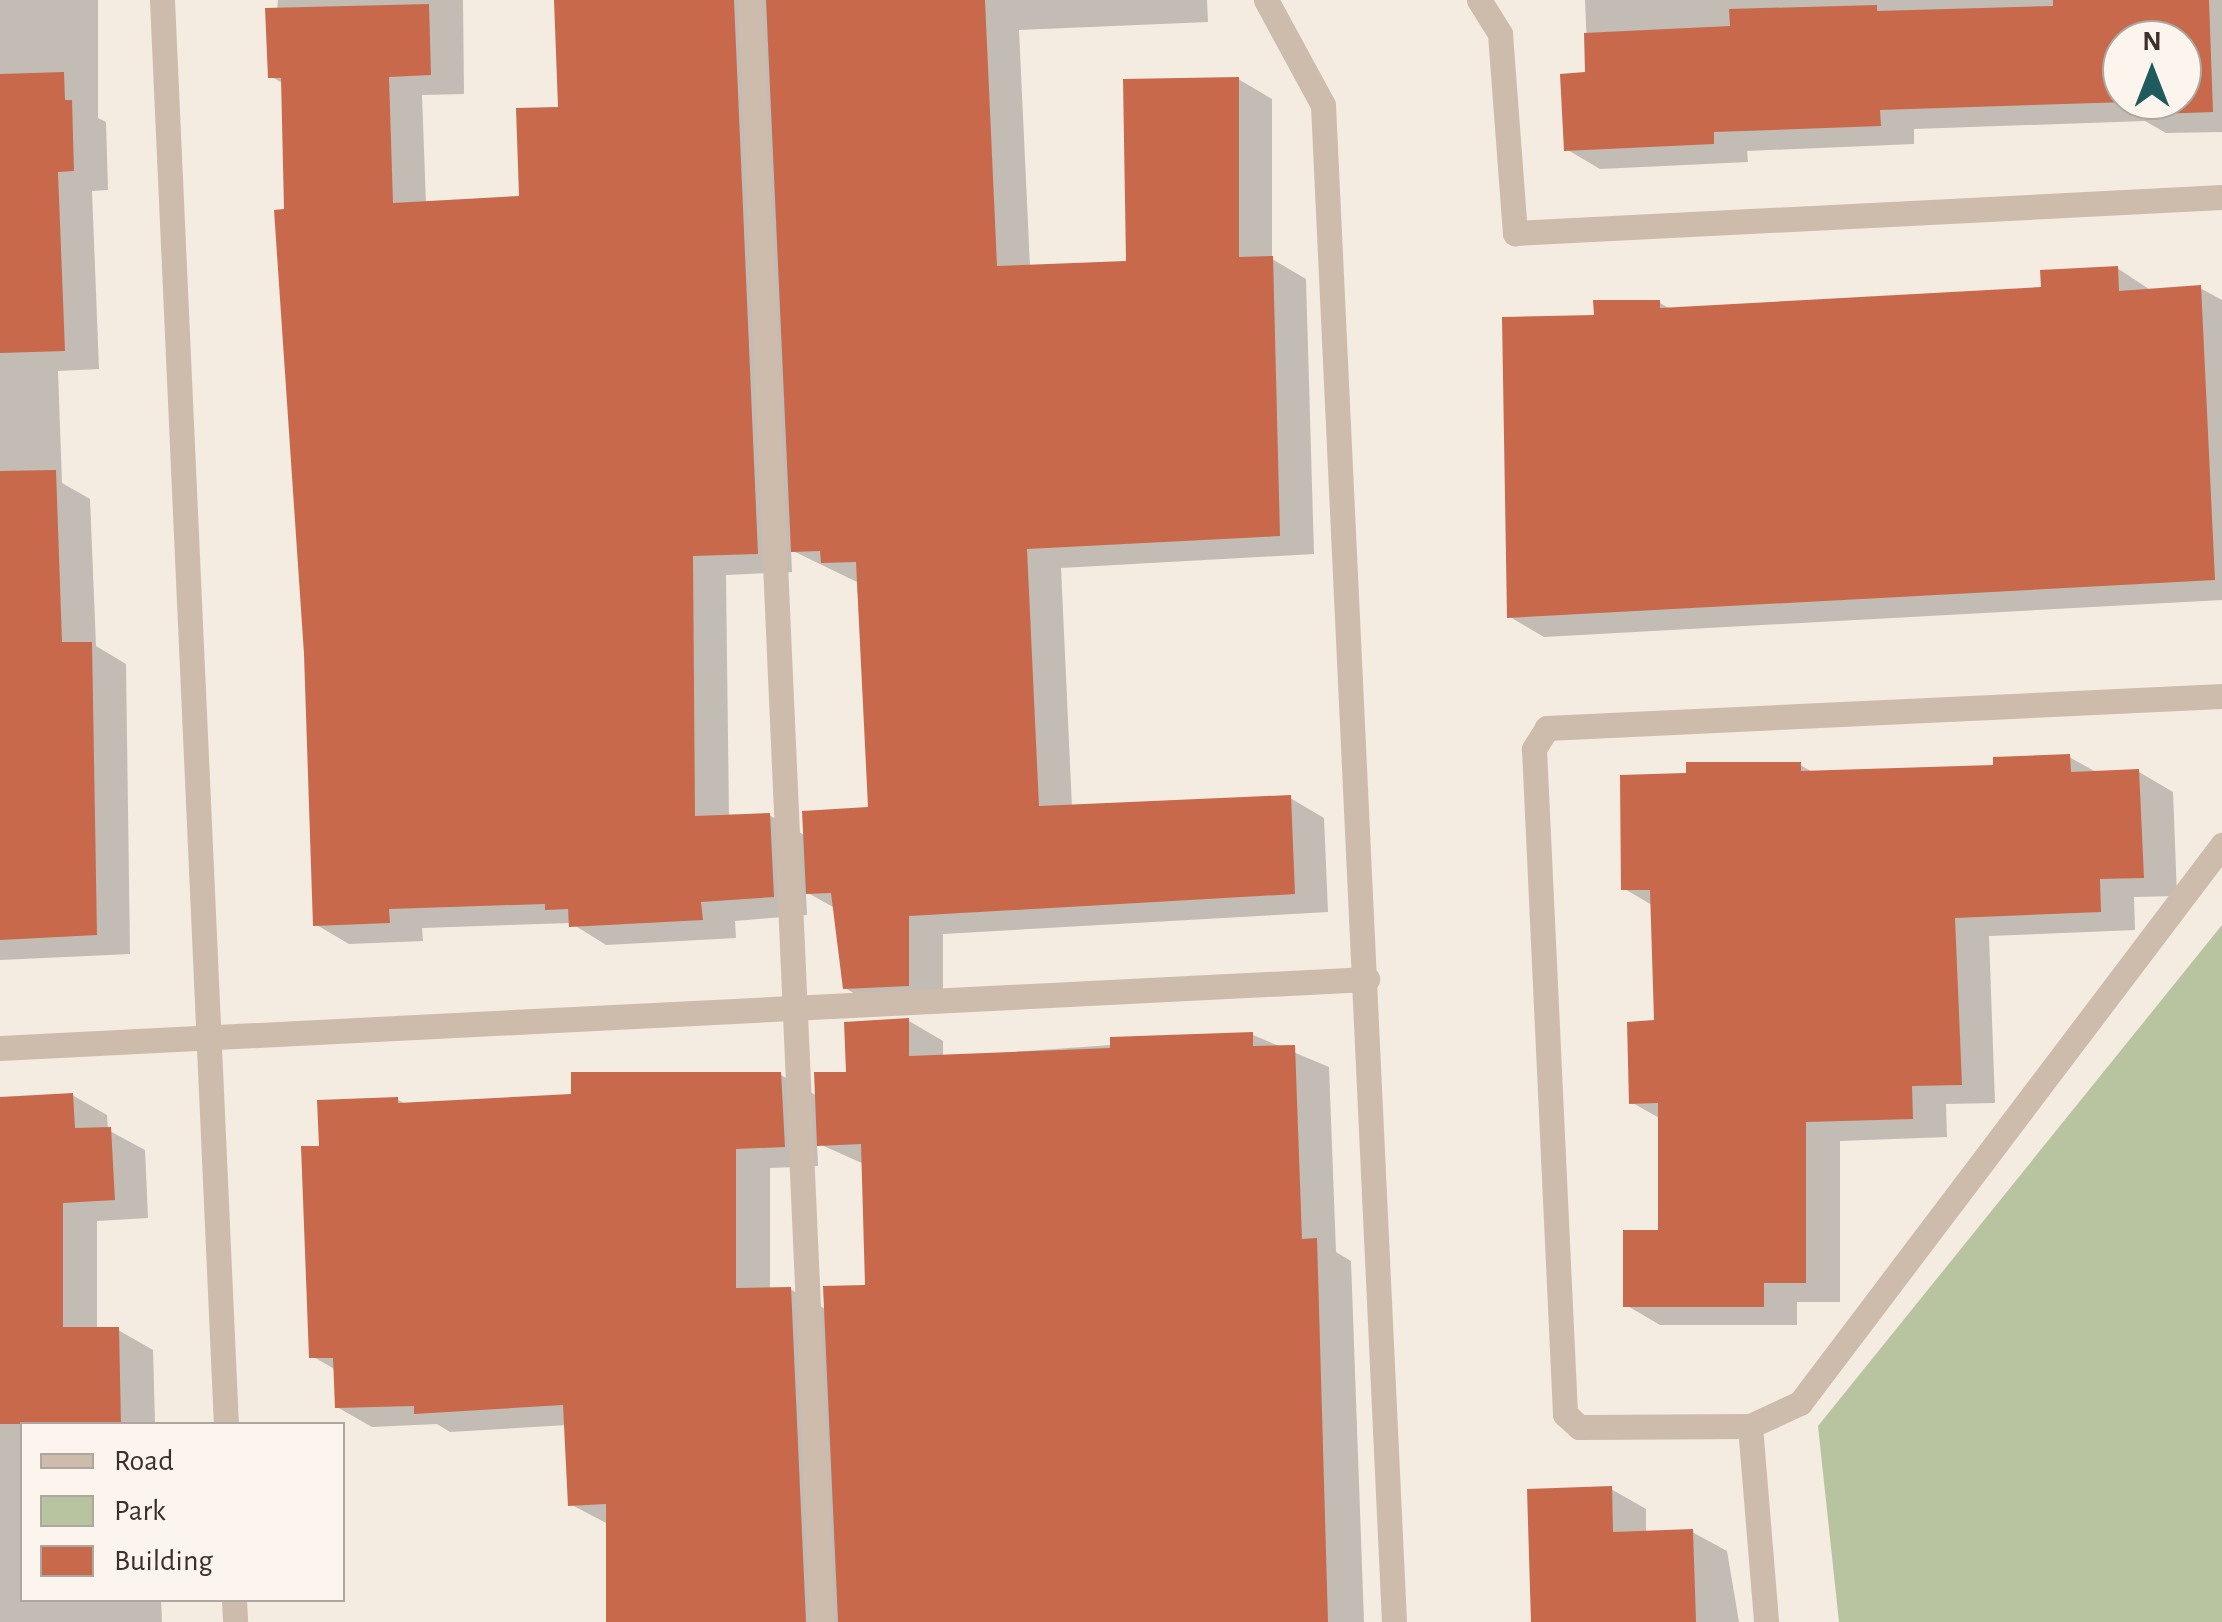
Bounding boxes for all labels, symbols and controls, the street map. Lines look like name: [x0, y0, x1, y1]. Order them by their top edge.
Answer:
north arrow: [2102, 20, 2202, 120]
text: N: [2142, 28, 2162, 56]
legend: [20, 1422, 345, 1602]
text: Road: [114, 1446, 174, 1476]
text: Park: [114, 1496, 166, 1526]
text: Building: [114, 1546, 213, 1576]

